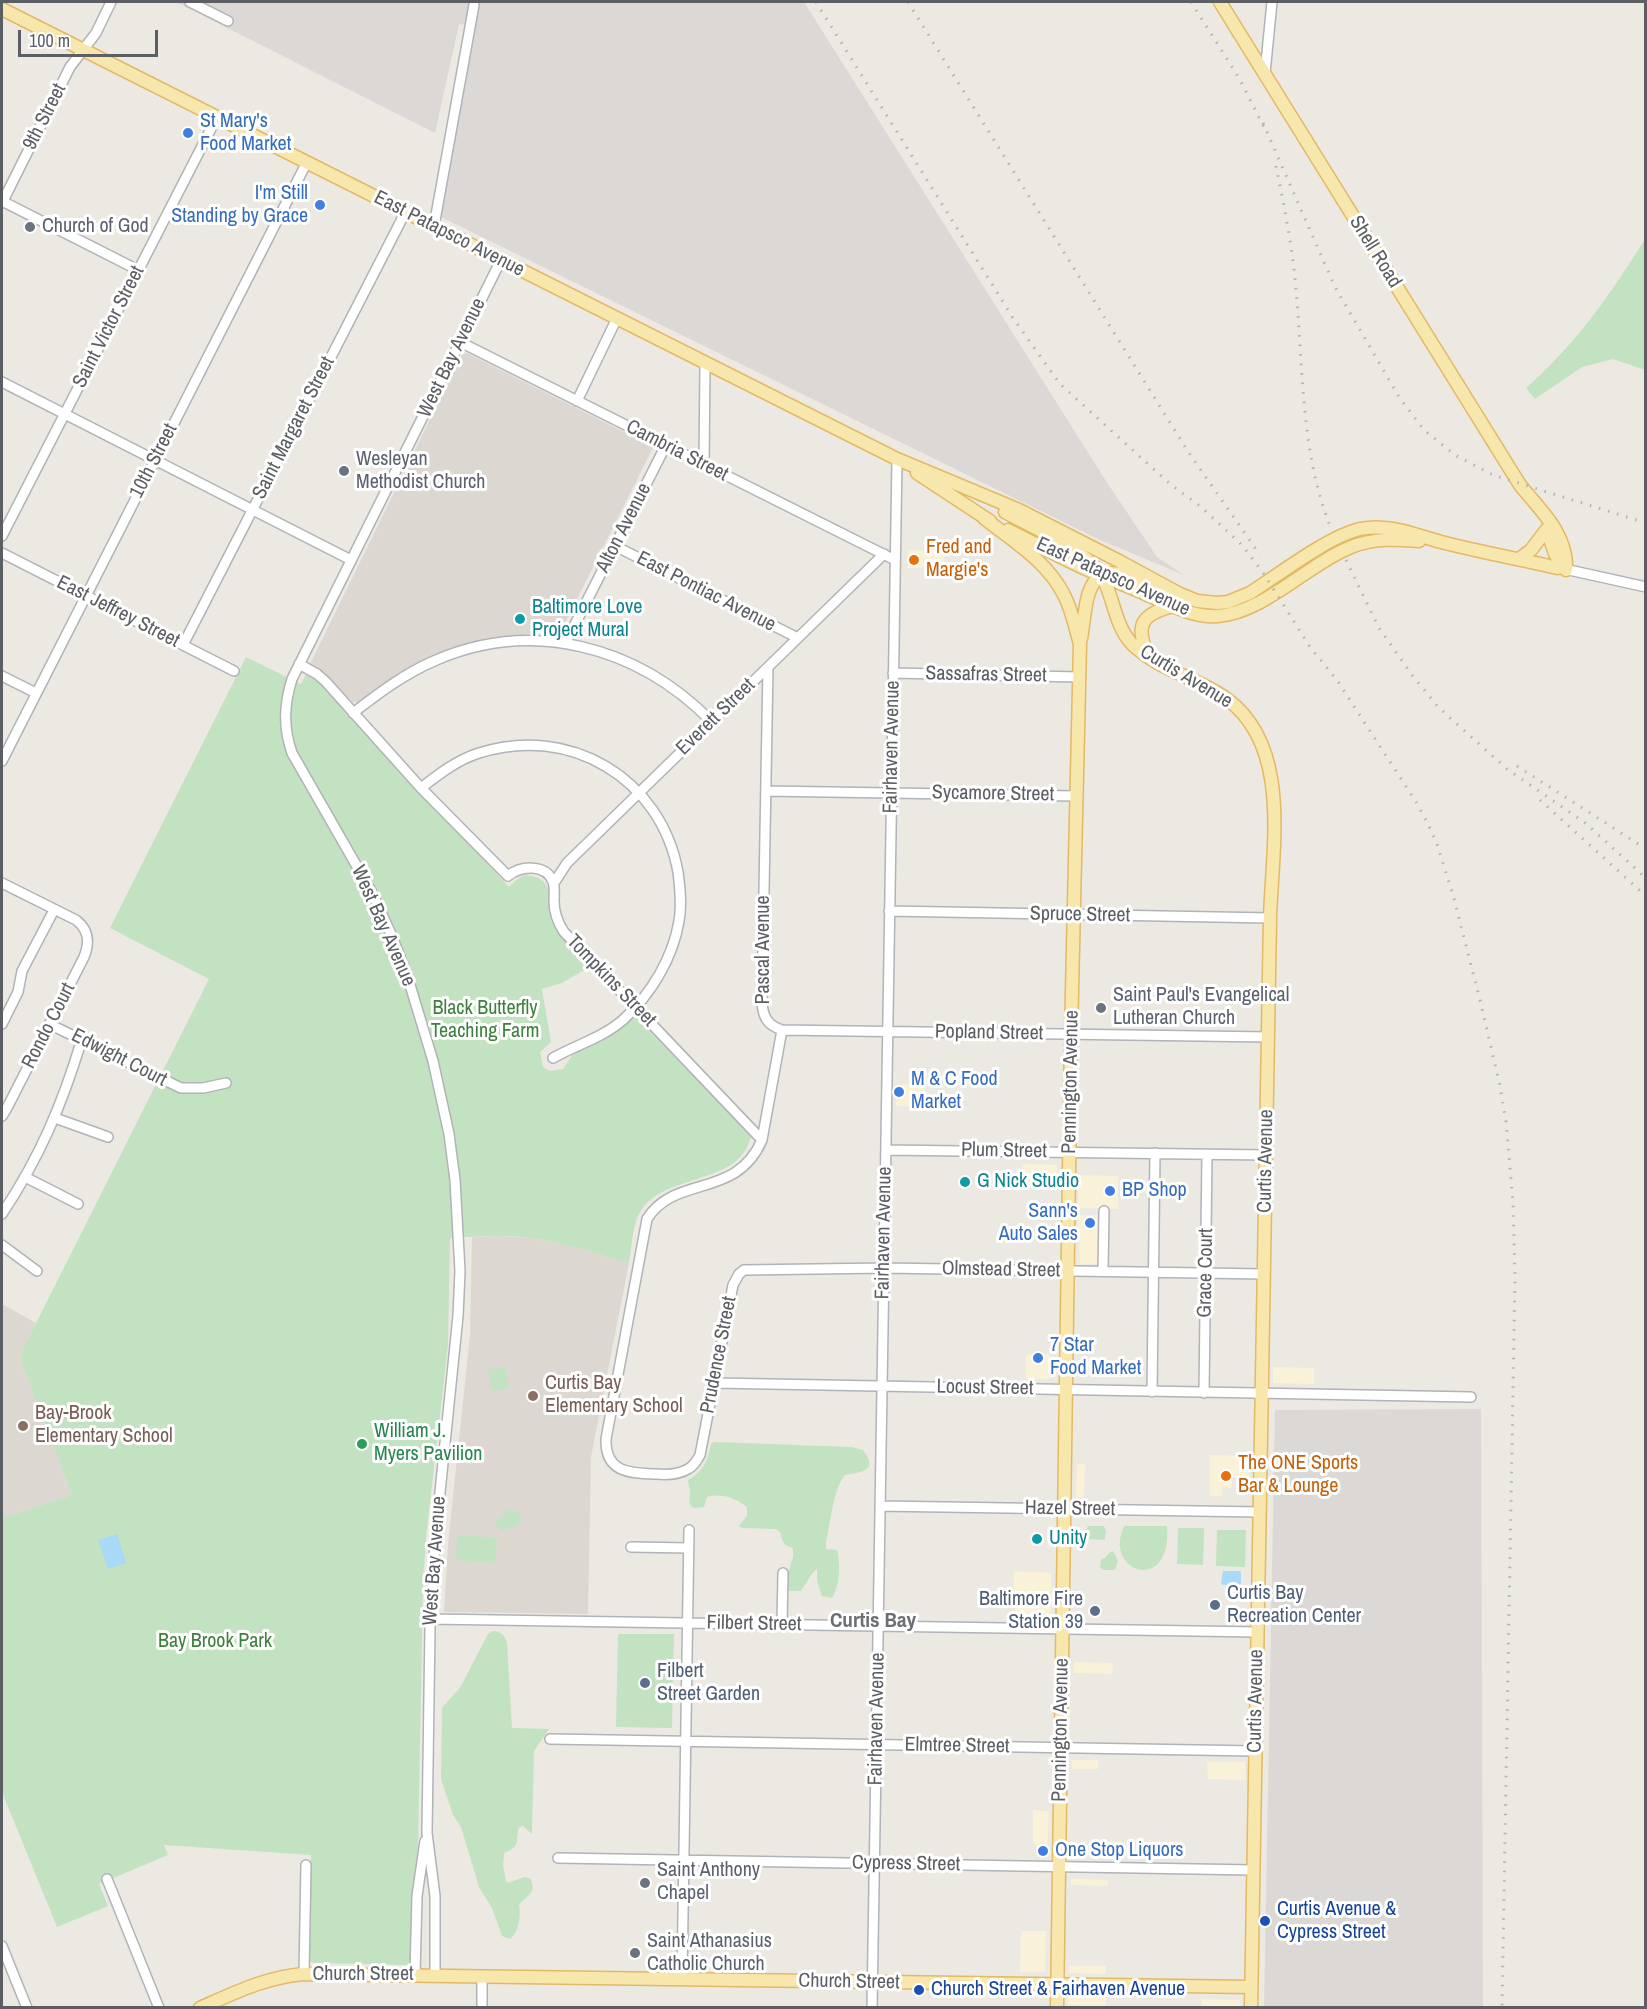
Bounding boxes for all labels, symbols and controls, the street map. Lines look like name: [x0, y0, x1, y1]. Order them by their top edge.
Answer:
scale bar: [21, 18, 160, 56]
text: 100 m: [29, 28, 70, 53]
street label: 9th Street: [18, 80, 72, 154]
place label: St Mary's Food Market: [200, 110, 291, 157]
marker: St Mary's Food Market: [181, 126, 195, 140]
place label: I'm Still Standing by Grace: [171, 182, 308, 229]
street label: East Patapsco Avenue: [370, 186, 528, 282]
marker: I'm Still Standing by Grace: [313, 198, 327, 212]
street label: Shell Road: [1344, 212, 1406, 292]
place label: Church of God: [42, 215, 149, 239]
marker: Church of God: [23, 220, 37, 234]
street label: Saint Victor Street: [68, 262, 150, 392]
street label: West Bay Avenue: [413, 294, 491, 422]
street label: Saint Margaret Street: [248, 353, 340, 503]
street label: Cambria Street: [622, 415, 732, 487]
street label: 10th Street: [125, 420, 183, 502]
place label: Wesleyan Methodist Church: [356, 448, 485, 495]
marker: Wesleyan Methodist Church: [337, 464, 351, 478]
street label: Alton Avenue: [591, 479, 657, 577]
street label: East Patapsco Avenue: [1032, 532, 1194, 622]
place label: Fred and Margie's: [926, 536, 992, 583]
street label: East Pontiac Avenue: [632, 547, 780, 637]
marker: Fred and Margie's: [907, 553, 921, 567]
street label: East Jeffrey Street: [53, 571, 183, 653]
place label: Baltimore Love Project Mural: [532, 596, 642, 643]
marker: Baltimore Love Project Mural: [513, 612, 527, 626]
street label: Curtis Avenue: [1135, 640, 1237, 714]
street label: Sassafras Street: [925, 662, 1047, 688]
street label: Everett Street: [672, 674, 760, 760]
street label: Fairhaven Avenue: [879, 680, 905, 814]
street label: Sycamore Street: [932, 781, 1054, 807]
street label: West Bay Avenue: [346, 862, 420, 990]
street label: Pascal Avenue: [752, 895, 776, 1005]
street label: Spruce Street: [1030, 902, 1130, 928]
street label: Tompkins Street: [561, 930, 661, 1032]
street label: Rondo Court: [17, 979, 81, 1073]
place label: Saint Paul's Evangelical Lutheran Church: [1113, 984, 1289, 1031]
park label: Black Butterfly Teaching Farm: [431, 997, 539, 1044]
marker: Saint Paul's Evangelical Lutheran Church: [1094, 1001, 1108, 1015]
street label: Pennington Avenue: [1058, 1010, 1084, 1154]
street label: Popland Street: [935, 1020, 1043, 1046]
street label: Edwight Court: [67, 1024, 171, 1092]
place label: M & C Food Market: [911, 1068, 998, 1115]
marker: M & C Food Market: [892, 1085, 906, 1099]
street label: Curtis Avenue: [1253, 1109, 1279, 1213]
street label: Plum Street: [961, 1138, 1047, 1164]
street label: Fairhaven Avenue: [871, 1166, 897, 1300]
place label: G Nick Studio: [977, 1170, 1079, 1194]
marker: G Nick Studio: [958, 1175, 972, 1189]
place label: BP Shop: [1122, 1179, 1187, 1203]
marker: BP Shop: [1103, 1184, 1117, 1198]
place label: Sann's Auto Sales: [999, 1200, 1078, 1247]
marker: Sann's Auto Sales: [1083, 1216, 1097, 1230]
street label: Grace Court: [1193, 1228, 1219, 1318]
street label: Olmstead Street: [942, 1257, 1060, 1283]
street label: Prudence Street: [696, 1295, 742, 1415]
place label: 7 Star Food Market: [1050, 1334, 1141, 1381]
marker: 7 Star Food Market: [1031, 1351, 1045, 1365]
place label: Curtis Bay Elementary School: [545, 1372, 683, 1419]
street label: Locust Street: [936, 1375, 1034, 1401]
marker: Curtis Bay Elementary School: [526, 1389, 540, 1403]
place label: Bay-Brook Elementary School: [35, 1402, 173, 1449]
marker: Bay-Brook Elementary School: [16, 1419, 30, 1433]
place label: William J. Myers Pavilion: [374, 1420, 482, 1467]
marker: William J. Myers Pavilion: [355, 1437, 369, 1451]
place label: The ONE Sports Bar & Lounge: [1238, 1452, 1358, 1499]
marker: The ONE Sports Bar & Lounge: [1219, 1469, 1233, 1483]
street label: West Bay Avenue: [419, 1495, 451, 1627]
street label: Hazel Street: [1025, 1496, 1115, 1522]
place label: Unity: [1049, 1527, 1087, 1551]
marker: Unity: [1030, 1532, 1044, 1546]
place label: Curtis Bay Recreation Center: [1227, 1582, 1361, 1629]
place label: Baltimore Fire Station 39: [979, 1588, 1083, 1635]
marker: Curtis Bay Recreation Center: [1208, 1598, 1222, 1612]
marker: Baltimore Fire Station 39: [1088, 1604, 1102, 1618]
district label: Curtis Bay: [830, 1608, 916, 1634]
street label: Filbert Street: [706, 1611, 802, 1637]
park label: Bay Brook Park: [158, 1630, 272, 1654]
street label: Curtis Avenue: [1243, 1649, 1269, 1753]
street label: Fairhaven Avenue: [864, 1652, 890, 1786]
street label: Pennington Avenue: [1048, 1658, 1074, 1802]
place label: Filbert Street Garden: [657, 1660, 760, 1707]
marker: Filbert Street Garden: [638, 1676, 652, 1690]
street label: Elmtree Street: [904, 1733, 1010, 1759]
place label: One Stop Liquors: [1055, 1839, 1184, 1863]
marker: One Stop Liquors: [1036, 1844, 1050, 1858]
street label: Cypress Street: [852, 1851, 960, 1877]
place label: Saint Anthony Chapel: [657, 1859, 760, 1906]
marker: Saint Anthony Chapel: [638, 1876, 652, 1890]
place label: Curtis Avenue & Cypress Street: [1277, 1898, 1396, 1945]
marker: Curtis Avenue & Cypress Street: [1258, 1914, 1272, 1928]
place label: Saint Athanasius Catholic Church: [647, 1930, 772, 1977]
marker: Saint Athanasius Catholic Church: [628, 1946, 642, 1960]
street label: Church Street: [312, 1963, 414, 1987]
street label: Church Street: [798, 1969, 900, 1995]
place label: Church Street & Fairhaven Avenue: [931, 1978, 1185, 2002]
marker: Church Street & Fairhaven Avenue: [912, 1983, 926, 1997]

